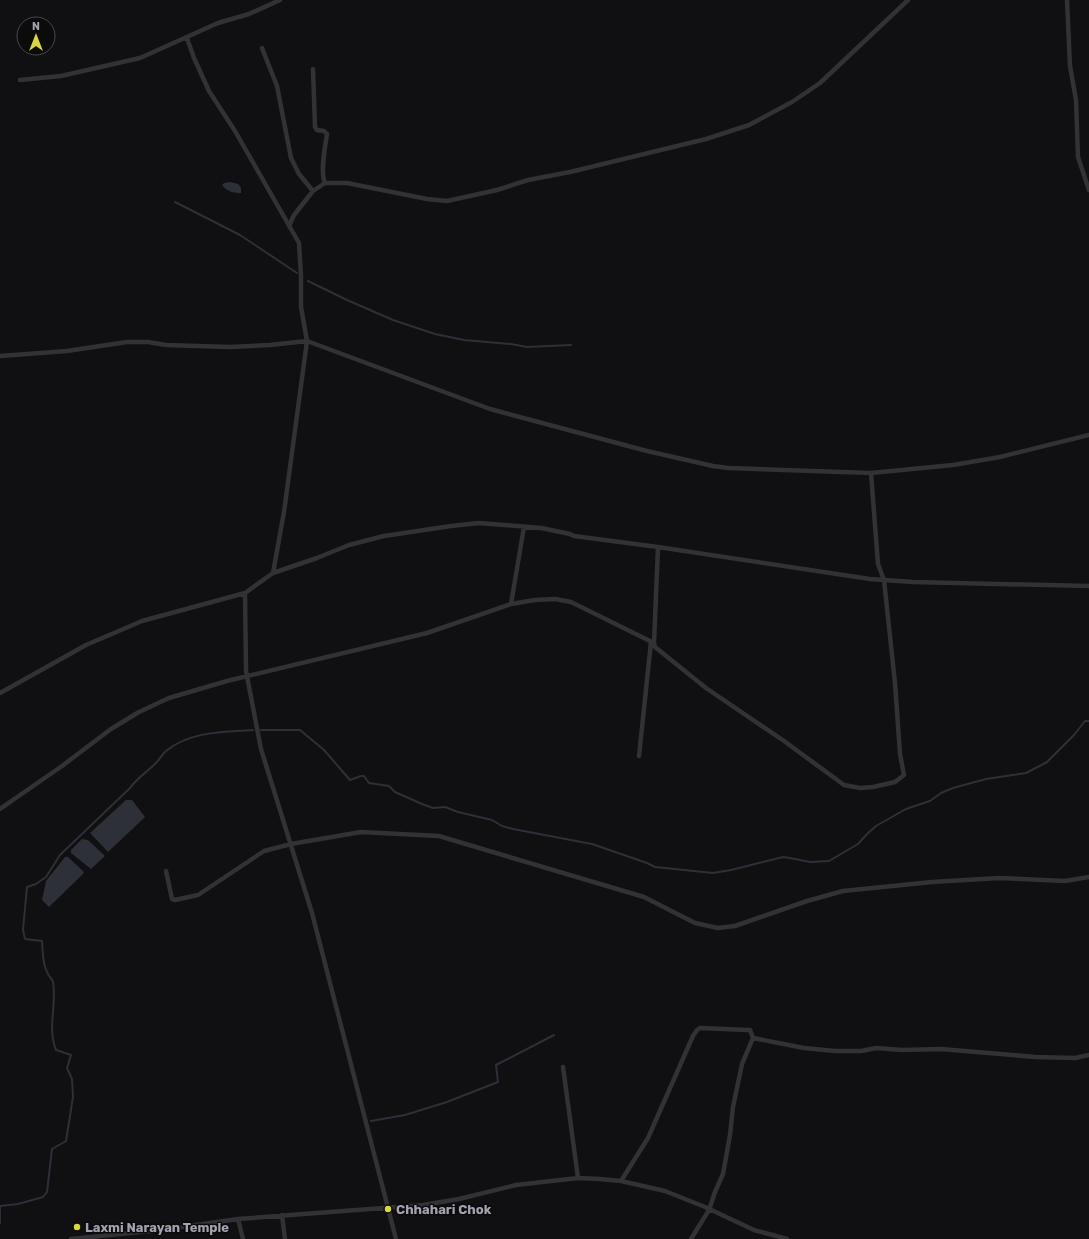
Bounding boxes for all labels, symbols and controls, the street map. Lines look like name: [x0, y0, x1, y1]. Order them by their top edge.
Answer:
north arrow: [16, 16, 56, 56]
text: N: [32, 20, 40, 33]
place label: Chhahari Chok: [396, 1202, 492, 1217]
marker: Chhahari Chok: [383, 1204, 393, 1214]
place label: Laxmi Narayan Temple: [85, 1220, 229, 1235]
marker: Laxmi Narayan Temple: [72, 1222, 82, 1232]

